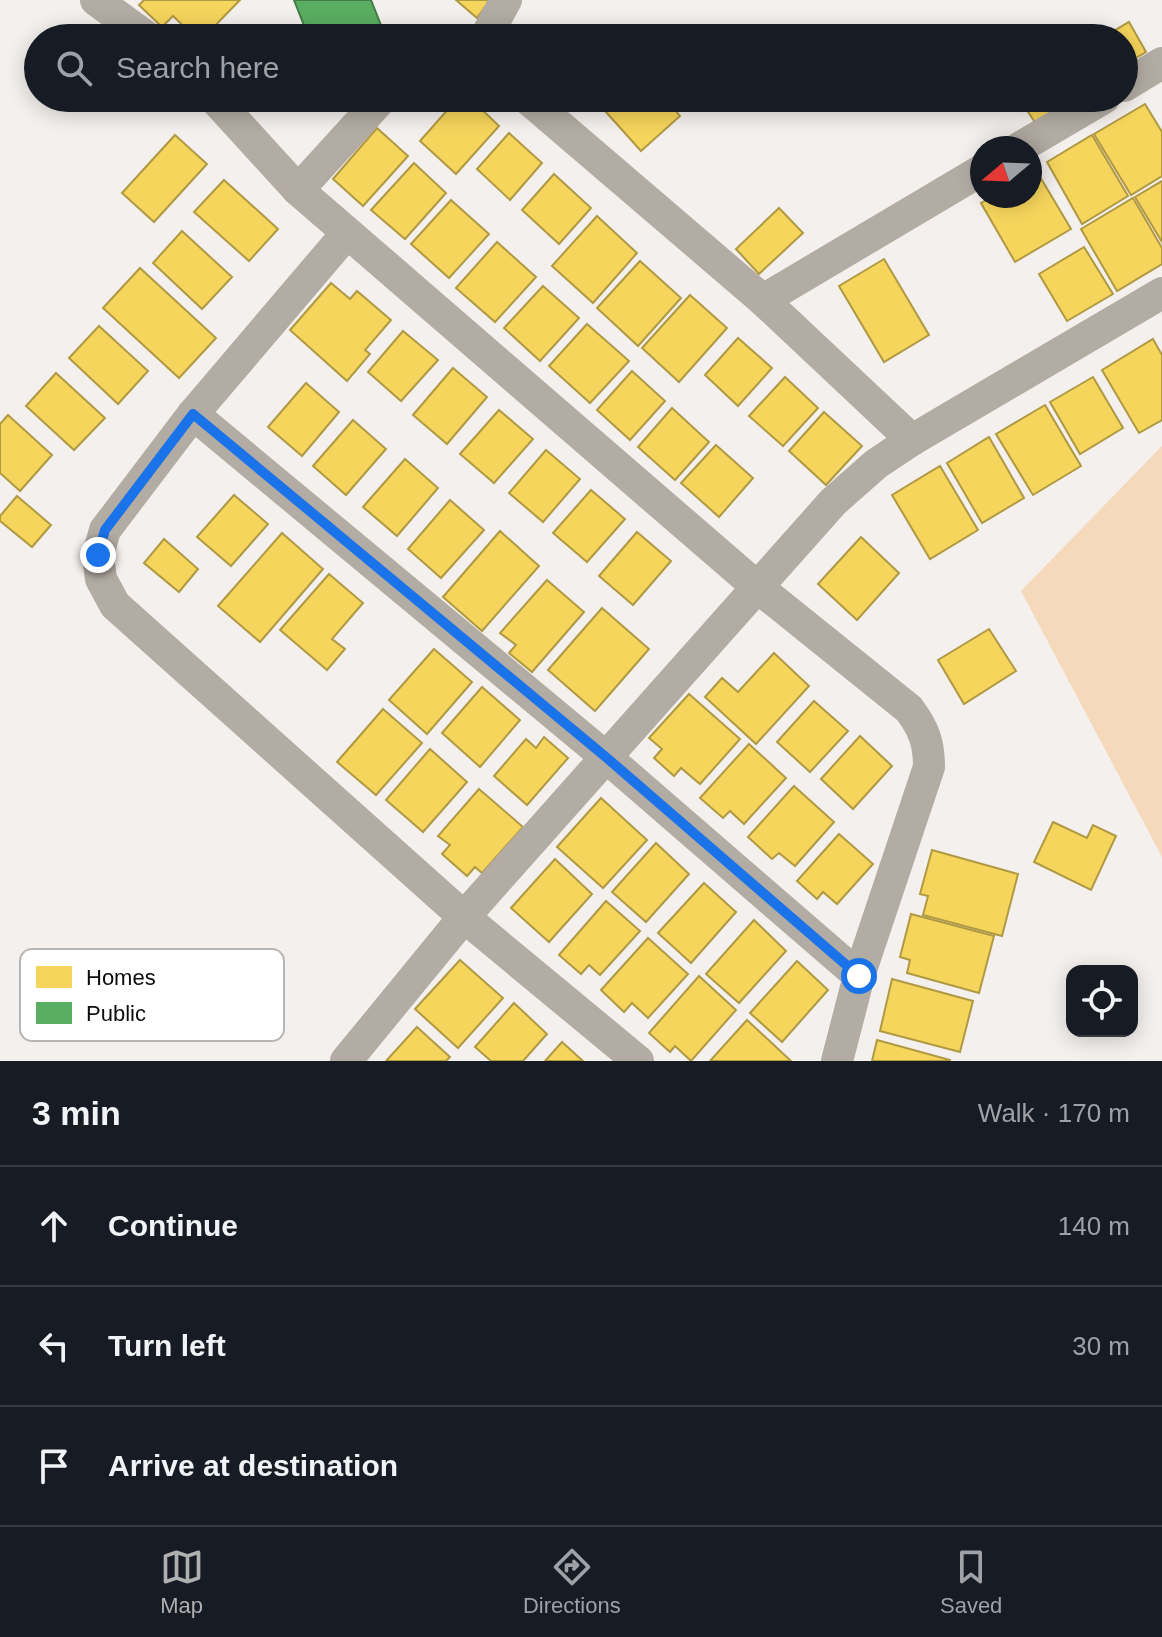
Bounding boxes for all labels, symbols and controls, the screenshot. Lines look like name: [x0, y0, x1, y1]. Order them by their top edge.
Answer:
search box: [24, 24, 1138, 112]
icon: search: [52, 46, 96, 90]
text: Search here: [116, 51, 279, 84]
north arrow: [970, 136, 1042, 208]
route end: [80, 537, 116, 573]
legend: [20, 949, 284, 1041]
route start: [841, 958, 877, 994]
text: Homes: [86, 965, 156, 990]
map controls: [1066, 965, 1138, 1037]
button: locate: [1066, 965, 1138, 1037]
text: Public: [86, 1001, 146, 1026]
text: 3 min: [32, 1094, 121, 1132]
text: Walk · 170 m: [978, 1098, 1130, 1128]
icon: ahead: [32, 1204, 76, 1248]
text: Continue: [108, 1209, 238, 1242]
text: 140 m: [1058, 1211, 1130, 1241]
icon: left: [32, 1324, 76, 1368]
text: Turn left: [108, 1329, 226, 1362]
text: 30 m: [1072, 1331, 1130, 1361]
icon: arrive: [32, 1444, 76, 1488]
text: Arrive at destination: [108, 1449, 398, 1482]
tab: Map: [160, 1545, 204, 1619]
tab: Directions: [523, 1545, 621, 1619]
tab: Saved: [940, 1545, 1002, 1619]

